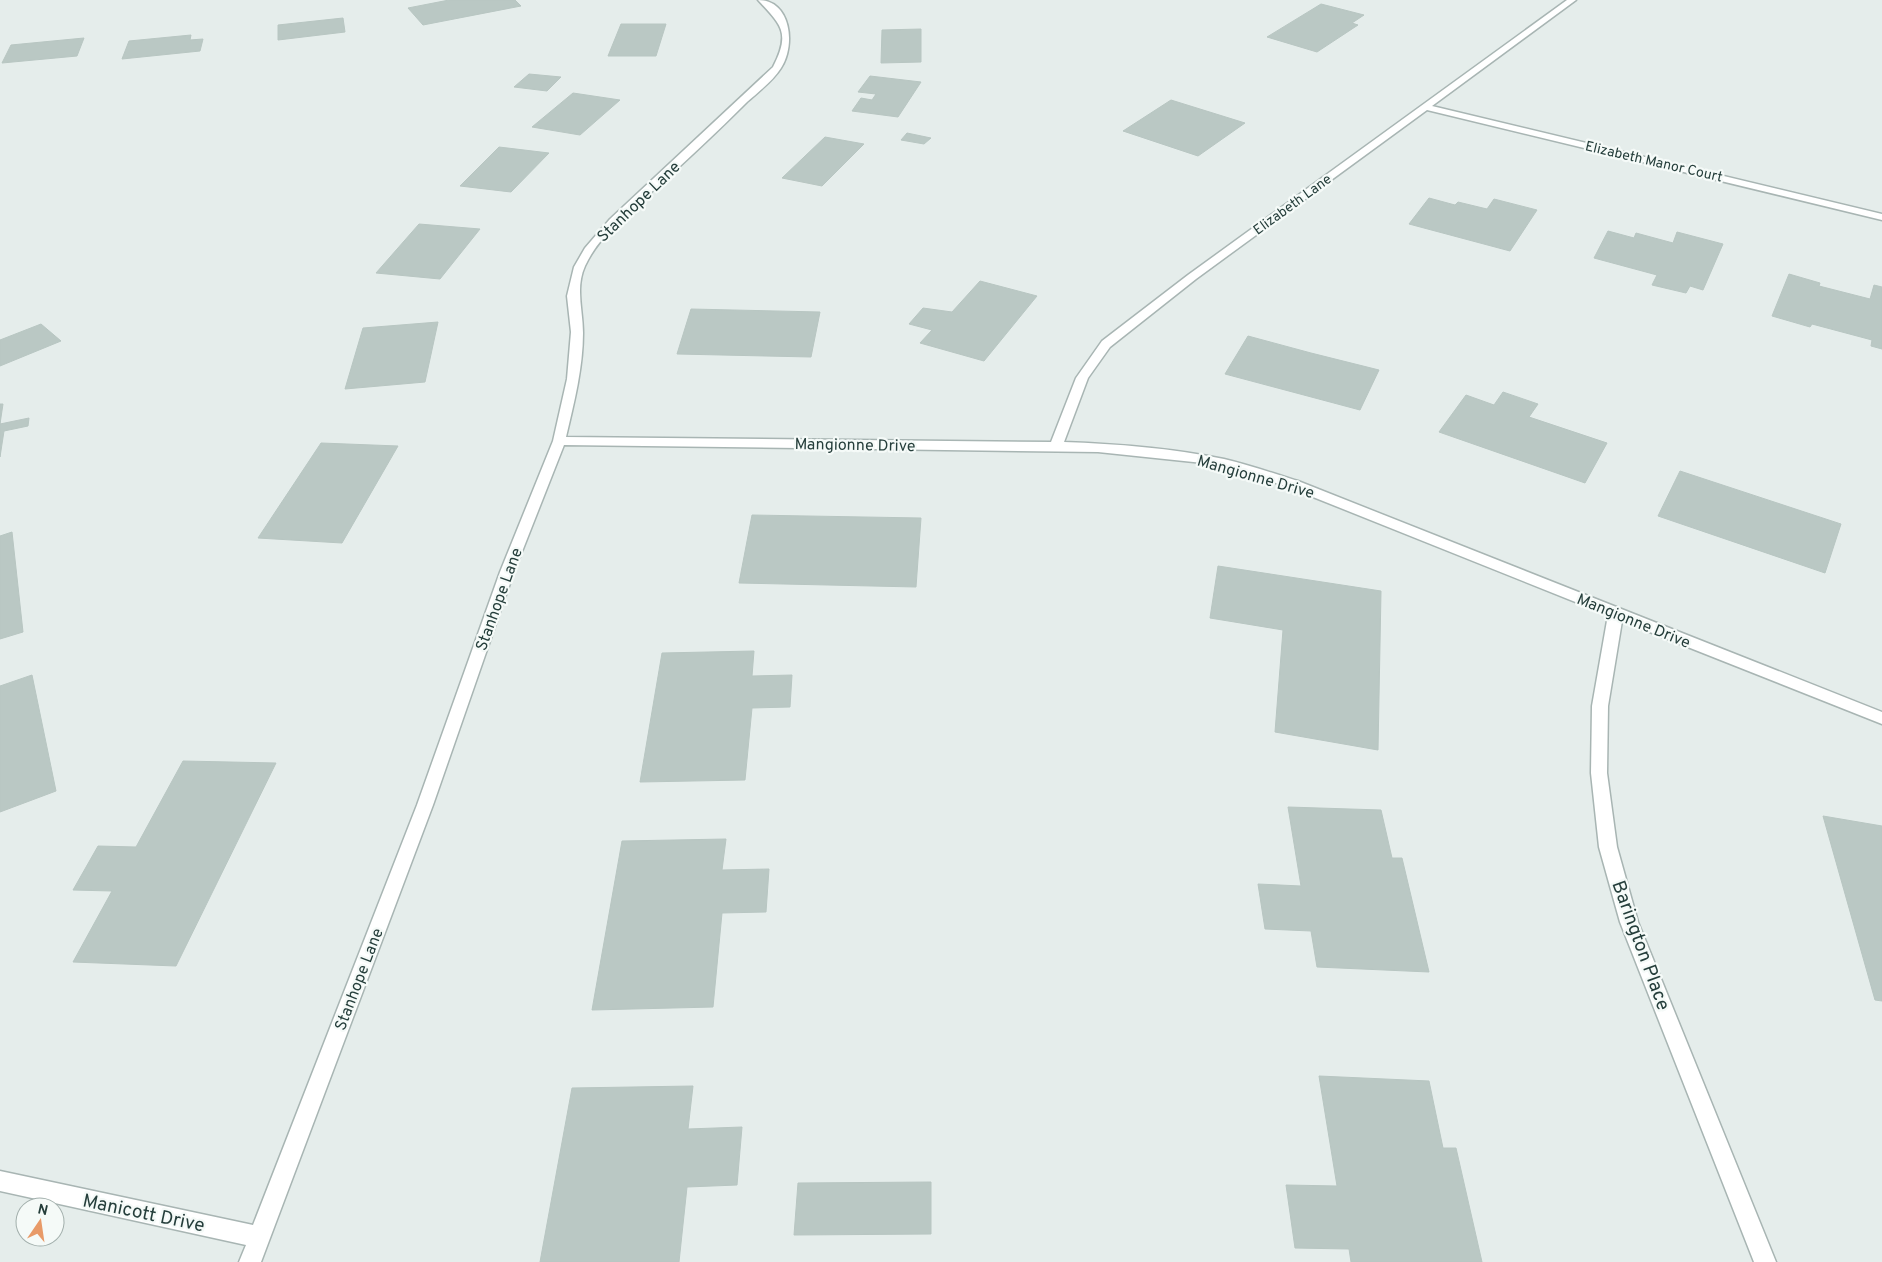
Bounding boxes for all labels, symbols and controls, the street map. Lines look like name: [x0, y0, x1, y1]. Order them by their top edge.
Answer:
street label: Elizabeth Manor Court: [1583, 138, 1724, 187]
street label: Stanhope Lane: [594, 158, 685, 247]
street label: Elizabeth Lane: [1250, 171, 1335, 239]
street label: Mangionne Drive: [794, 435, 916, 457]
street label: Mangionne Drive: [1195, 452, 1316, 504]
street label: Stanhope Lane: [472, 545, 528, 654]
street label: Mangionne Drive: [1573, 590, 1693, 654]
street label: Barington Place: [1606, 877, 1675, 1014]
street label: Stanhope Lane: [331, 926, 389, 1034]
street label: Manicott Drive: [80, 1189, 207, 1239]
north arrow: [15, 1197, 65, 1247]
text: N: [36, 1201, 49, 1220]

